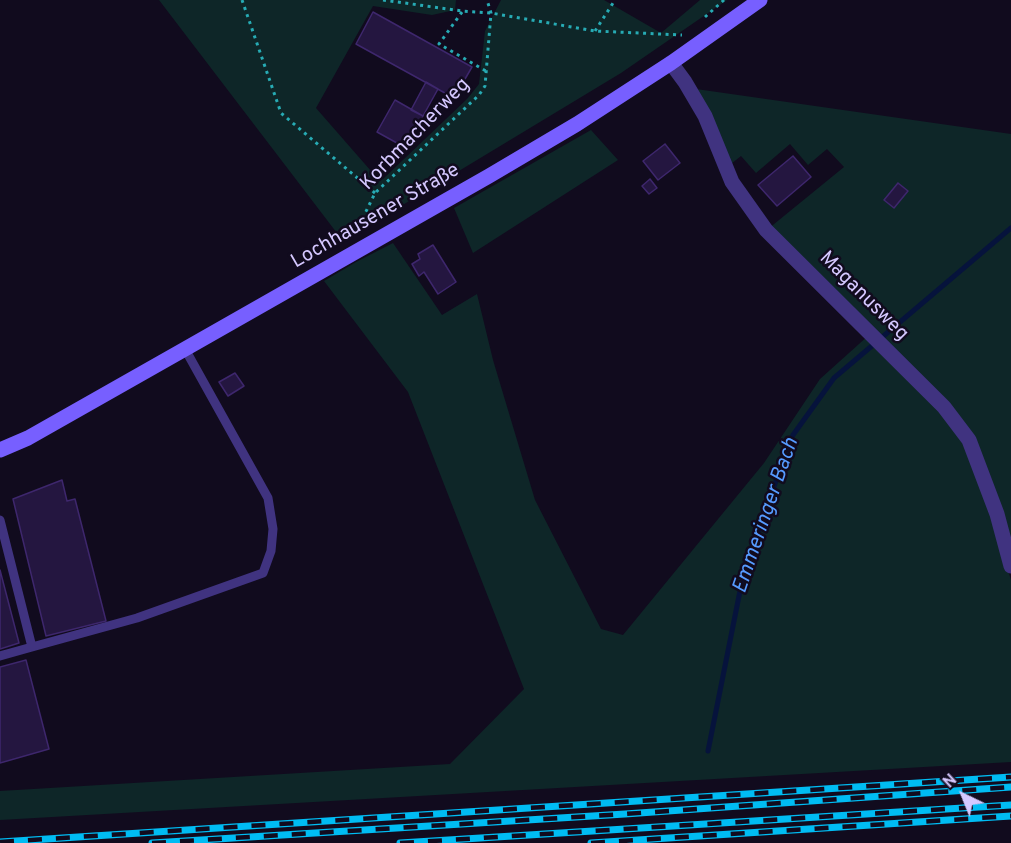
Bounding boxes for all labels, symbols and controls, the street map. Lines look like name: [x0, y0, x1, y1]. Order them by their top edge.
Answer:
street label: Korbmacherweg: [356, 74, 476, 196]
street label: Lochhausener Straße: [288, 159, 464, 275]
street label: Maganusweg: [813, 247, 913, 347]
water label: Emmeringer Bach: [729, 435, 805, 597]
north arrow: [933, 765, 993, 825]
text: N: [940, 771, 962, 793]

